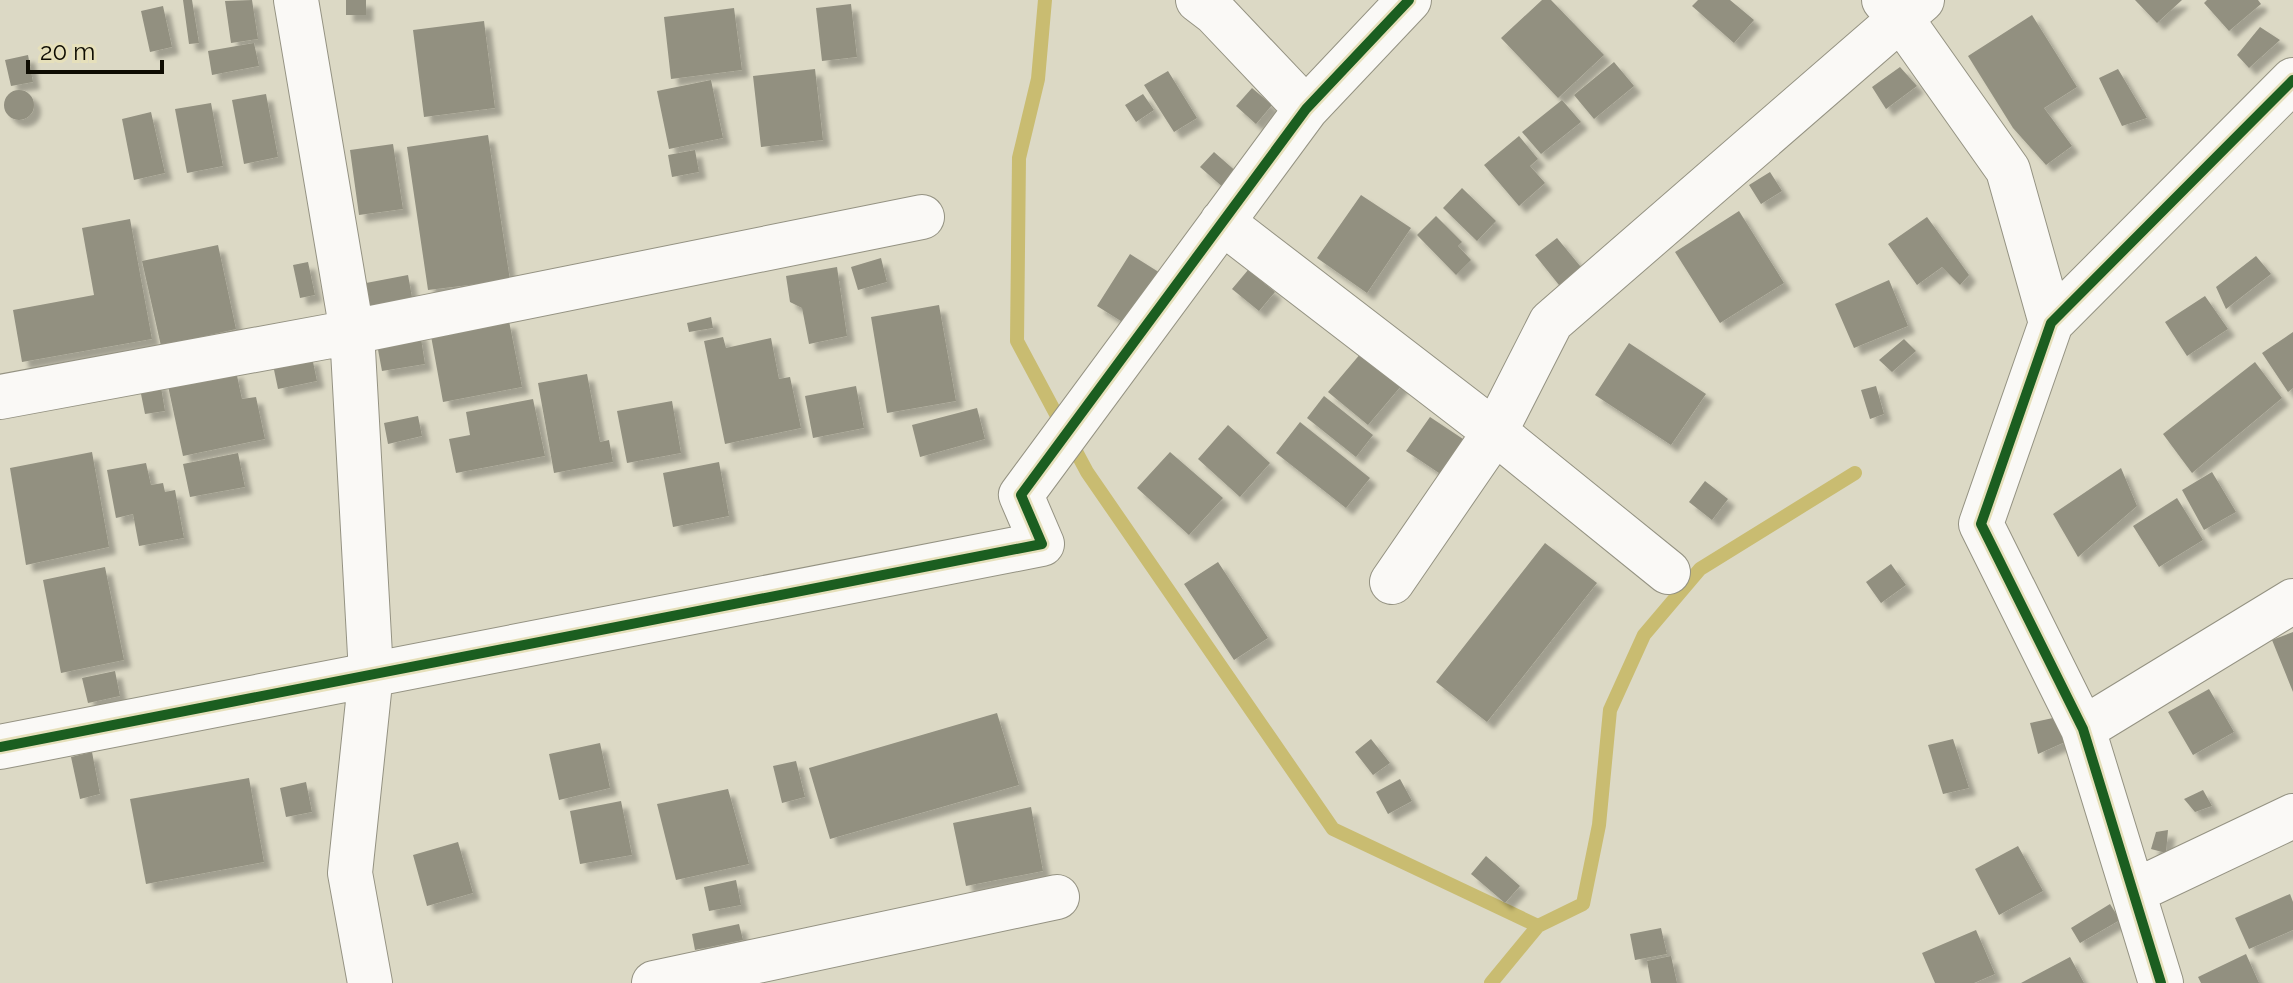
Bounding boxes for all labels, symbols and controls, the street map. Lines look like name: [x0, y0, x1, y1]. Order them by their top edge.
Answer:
scale bar: [28, 24, 162, 74]
text: 20 m: [40, 37, 95, 66]

